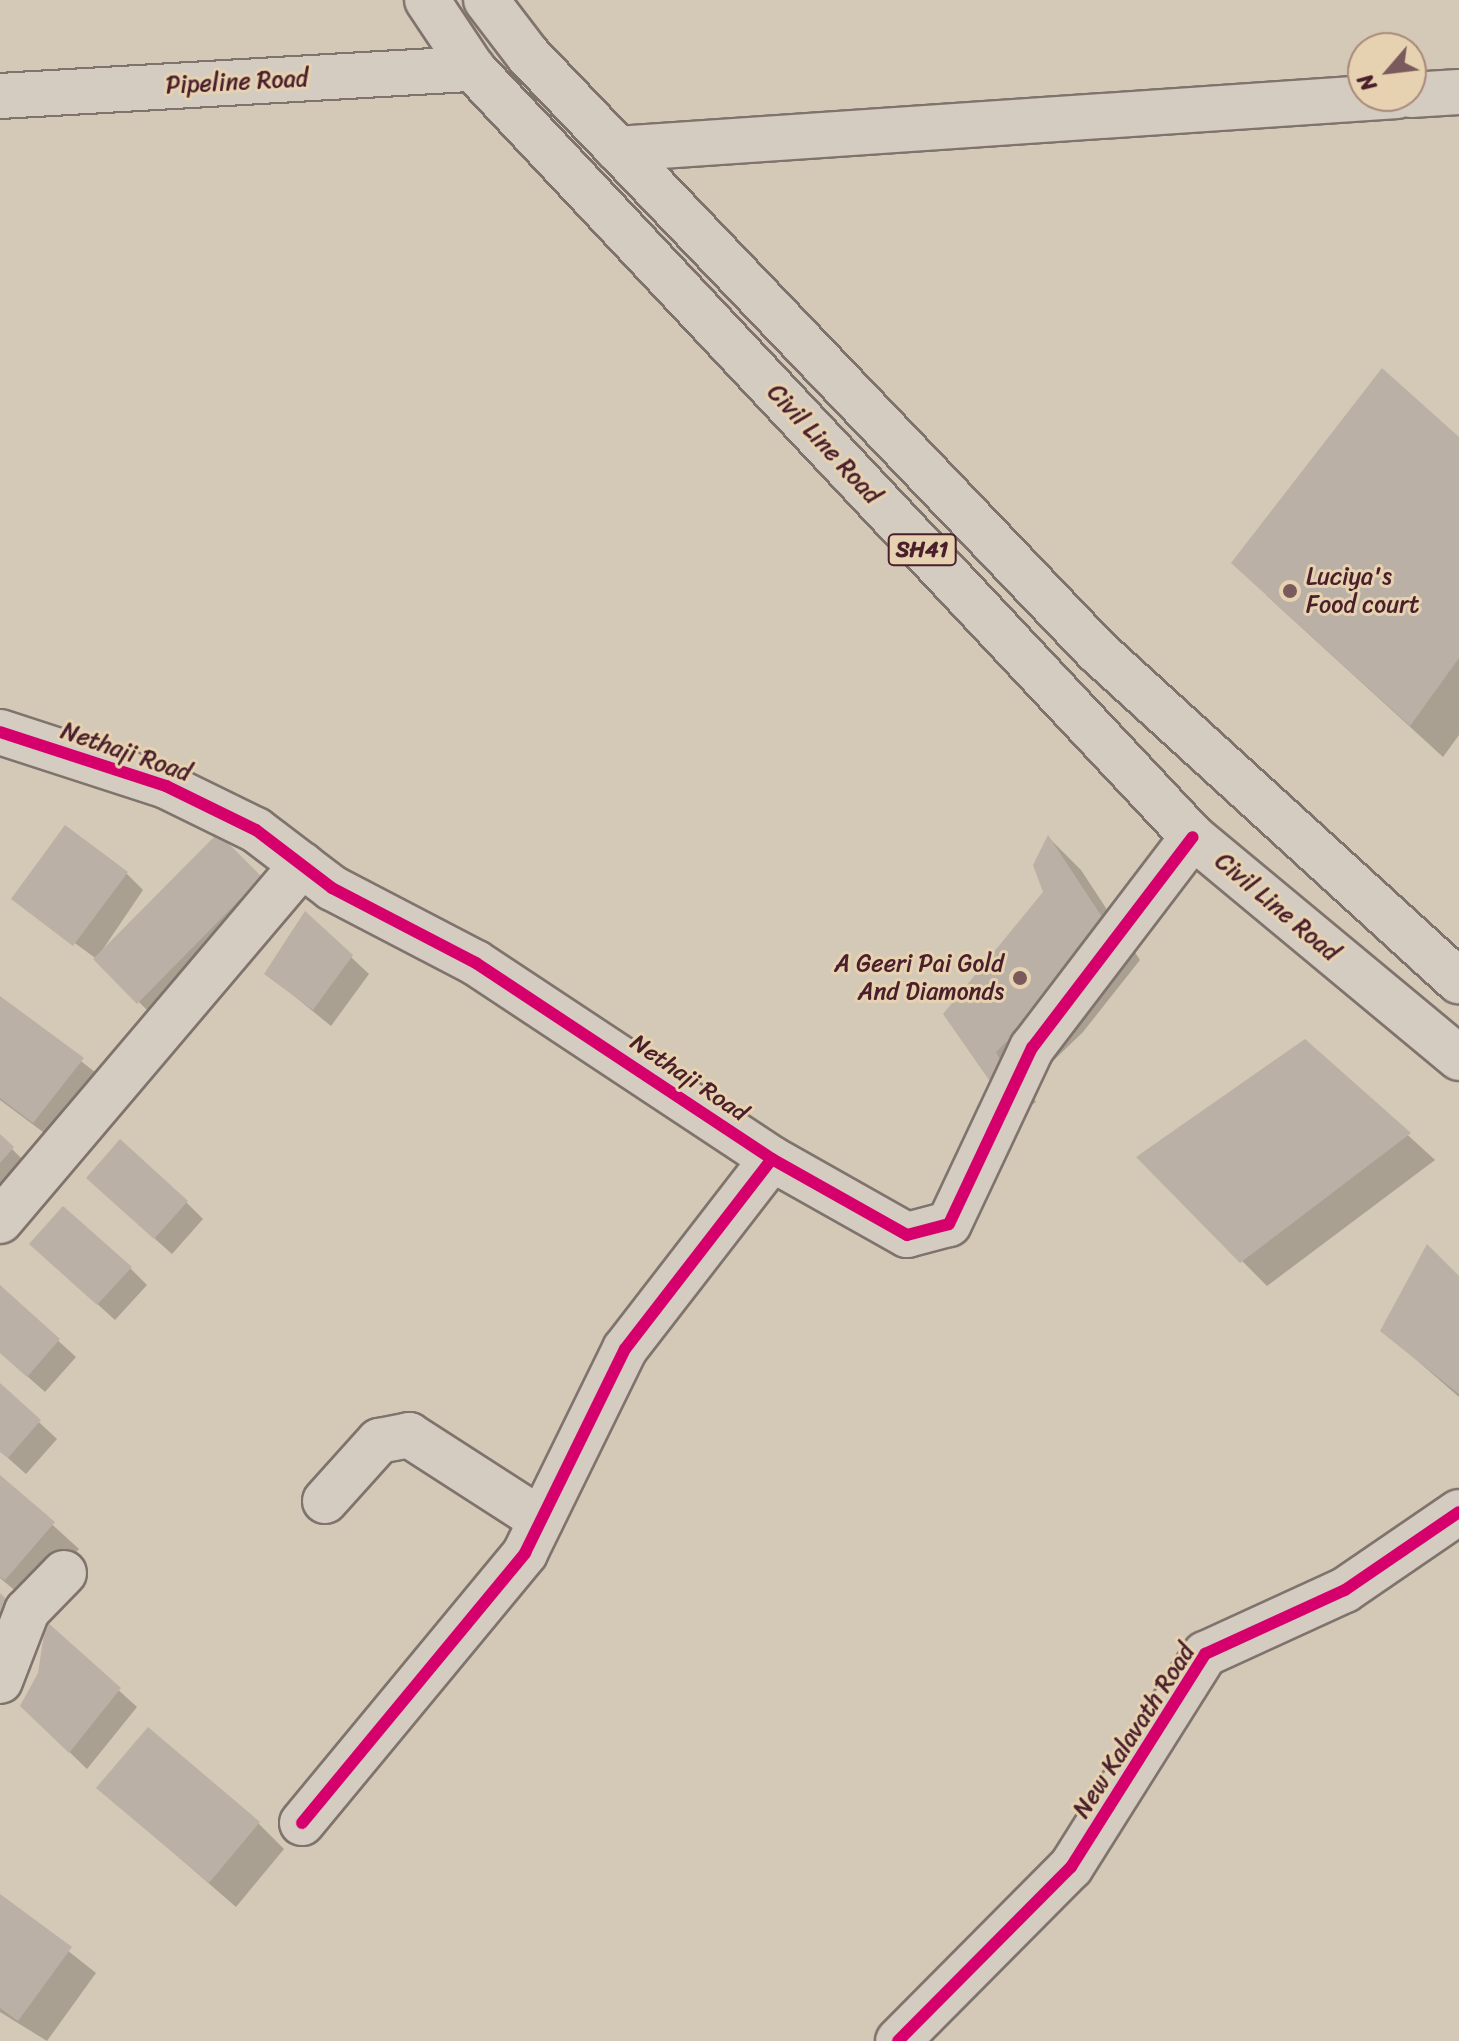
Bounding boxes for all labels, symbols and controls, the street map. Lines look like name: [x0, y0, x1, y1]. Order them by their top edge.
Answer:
north arrow: [1347, 32, 1427, 112]
street label: Pipeline Road: [165, 64, 309, 100]
text: N: [1346, 67, 1388, 98]
street label: Civil Line Road: [761, 378, 887, 510]
road number: SH41: [886, 532, 958, 568]
place label: Luciya's Food court: [1306, 563, 1419, 619]
marker: Luciya's Food court: [1281, 582, 1299, 600]
street label: Nethaji Road: [57, 716, 195, 788]
street label: Civil Line Road: [1209, 847, 1345, 967]
place label: A Geeri Pai Gold And Diamonds: [834, 950, 1004, 1006]
marker: A Geeri Pai Gold And Diamonds: [1011, 969, 1029, 987]
street label: Nethaji Road: [625, 1028, 753, 1128]
street label: New Kalavath Road: [1067, 1639, 1201, 1823]

